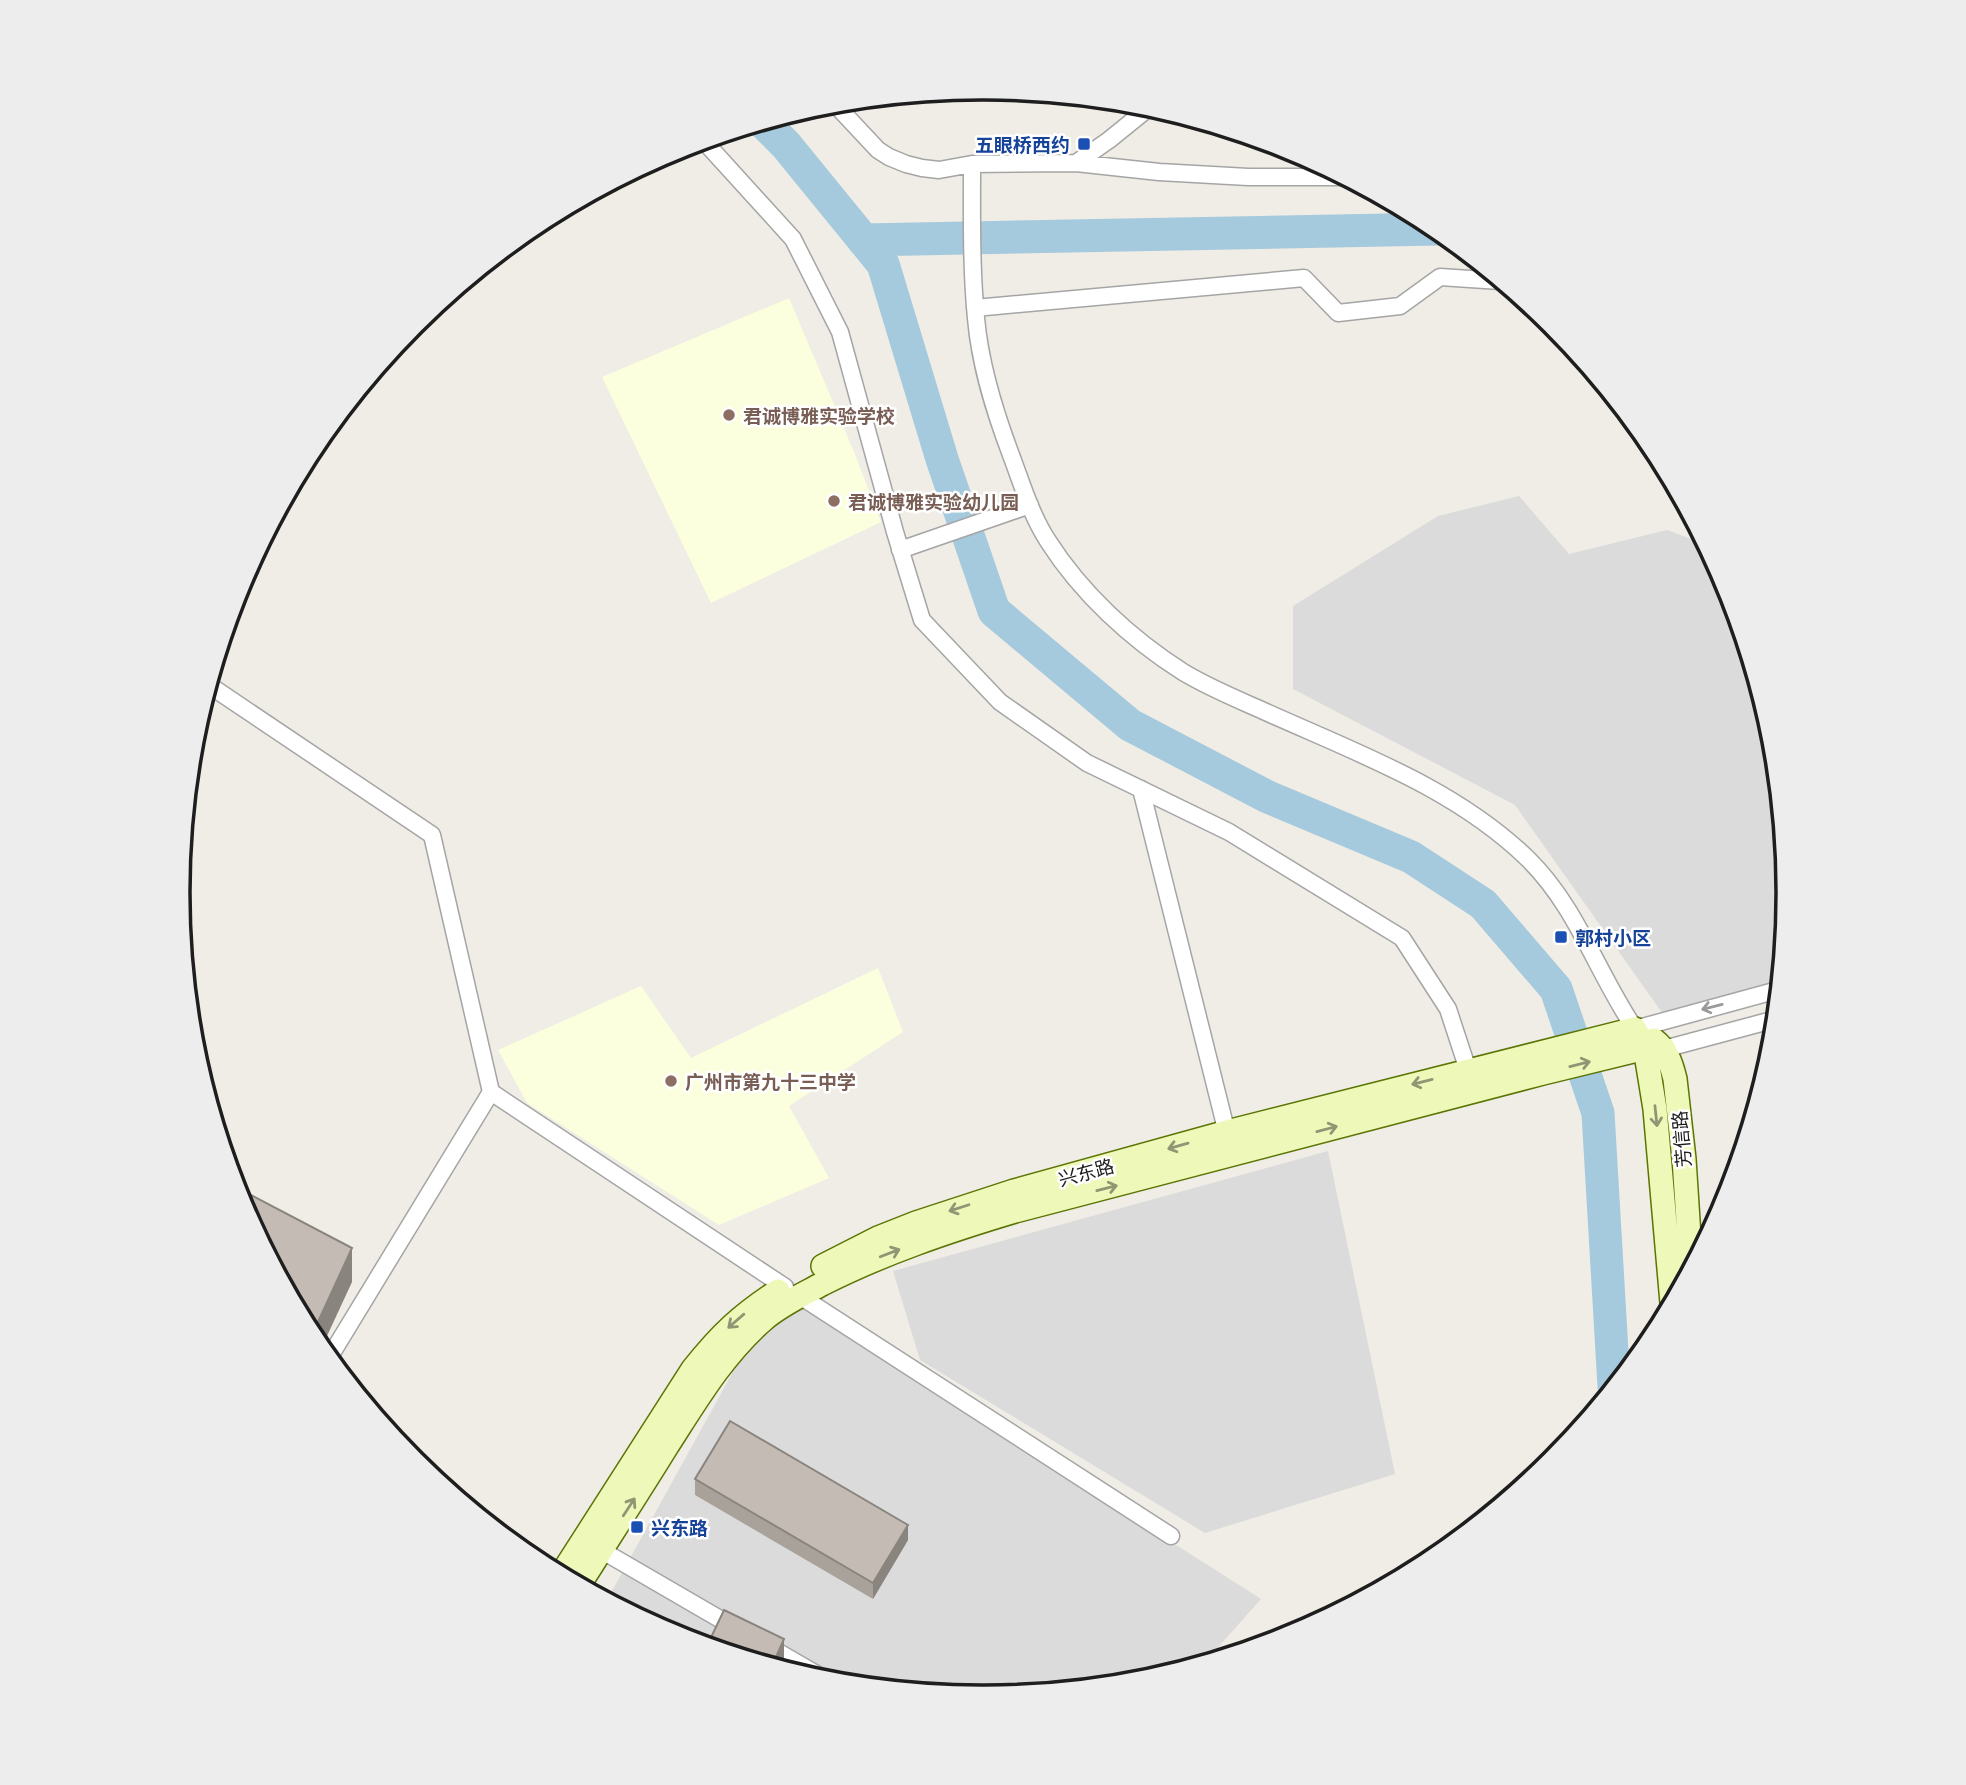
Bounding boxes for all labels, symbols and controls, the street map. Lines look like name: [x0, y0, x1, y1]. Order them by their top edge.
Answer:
place label: 五眼桥西约: [975, 133, 1070, 156]
marker: 五眼桥西约: [1076, 136, 1092, 152]
place label: 君诚博雅实验学校: [743, 404, 895, 427]
marker: 君诚博雅实验学校: [721, 407, 737, 423]
place label: 君诚博雅实验幼儿园: [848, 490, 1019, 513]
marker: 君诚博雅实验幼儿园: [826, 493, 842, 509]
place label: 郭村小区: [1575, 926, 1651, 949]
marker: 郭村小区: [1553, 929, 1569, 945]
one-way arrow: [1701, 1001, 1724, 1014]
one-way arrow: [1568, 1056, 1591, 1070]
place label: 广州市第九十三中学: [685, 1070, 856, 1093]
marker: 广州市第九十三中学: [663, 1073, 679, 1089]
one-way arrow: [1411, 1076, 1434, 1089]
one-way arrow: [1649, 1104, 1662, 1126]
street label: 芳信路: [1667, 1110, 1695, 1168]
one-way arrow: [1315, 1122, 1338, 1135]
one-way arrow: [1167, 1140, 1190, 1153]
street label: 兴东路: [1055, 1154, 1117, 1190]
one-way arrow: [1095, 1181, 1118, 1194]
one-way arrow: [949, 1203, 971, 1215]
one-way arrow: [878, 1245, 900, 1258]
one-way arrow: [727, 1313, 745, 1329]
one-way arrow: [622, 1497, 636, 1517]
place label: 兴东路: [651, 1516, 708, 1539]
marker: 兴东路: [629, 1519, 645, 1535]

